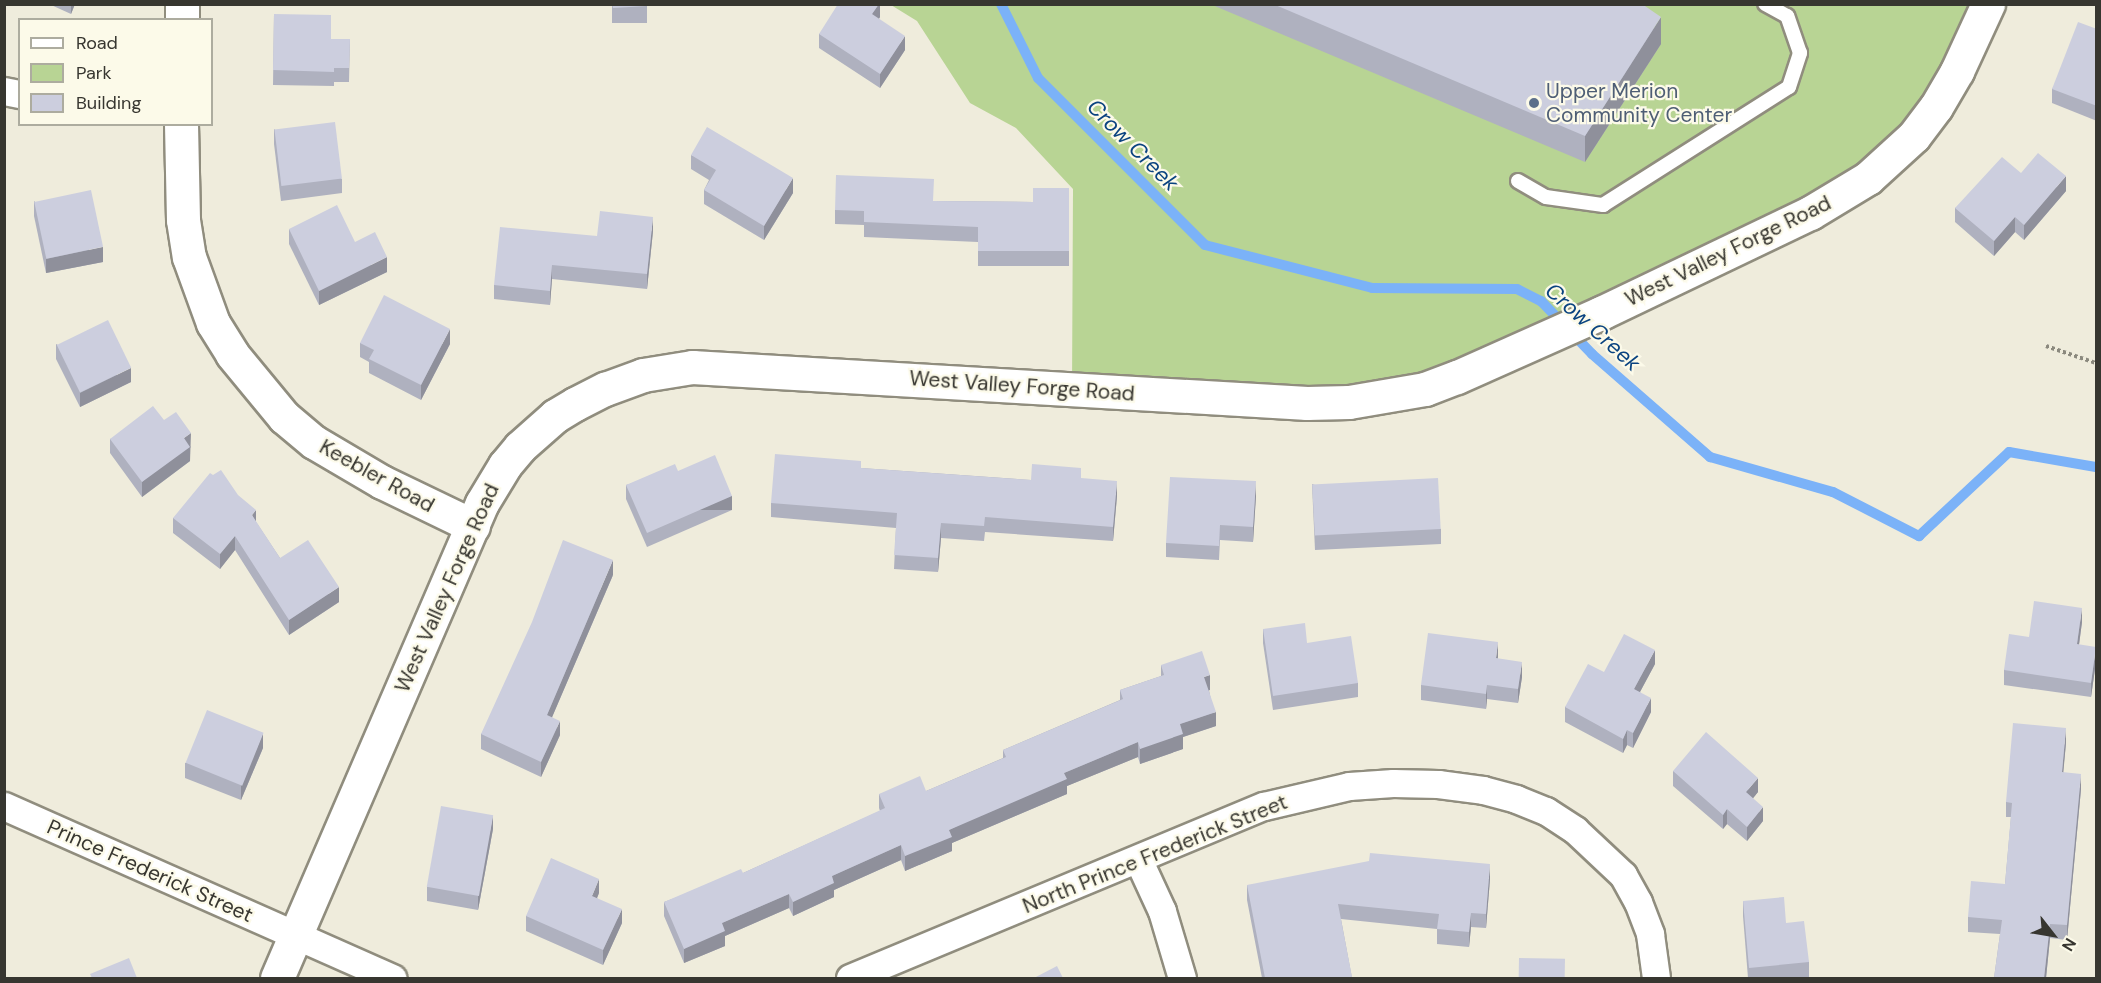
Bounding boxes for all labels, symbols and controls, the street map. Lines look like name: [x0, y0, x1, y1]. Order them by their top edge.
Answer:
legend: [18, 18, 213, 126]
text: Road: [76, 31, 118, 55]
text: Park: [76, 61, 112, 85]
place label: Upper Merion Community Center: [1546, 78, 1732, 128]
text: Building: [76, 91, 141, 115]
water label: Crow Creek: [1082, 94, 1184, 196]
marker: Upper Merion Community Center: [1527, 96, 1541, 110]
street label: West Valley Forge Road: [1621, 190, 1835, 312]
water label: Crow Creek: [1540, 277, 1646, 377]
street label: West Valley Forge Road: [908, 366, 1136, 406]
street label: Keebler Road: [315, 434, 439, 518]
street label: West Valley Forge Road: [390, 480, 504, 696]
street label: North Prince Frederick Street: [1019, 789, 1291, 919]
street label: Prince Frederick Street: [43, 814, 257, 928]
north arrow: [2023, 905, 2083, 965]
text: N: [2057, 934, 2081, 955]

